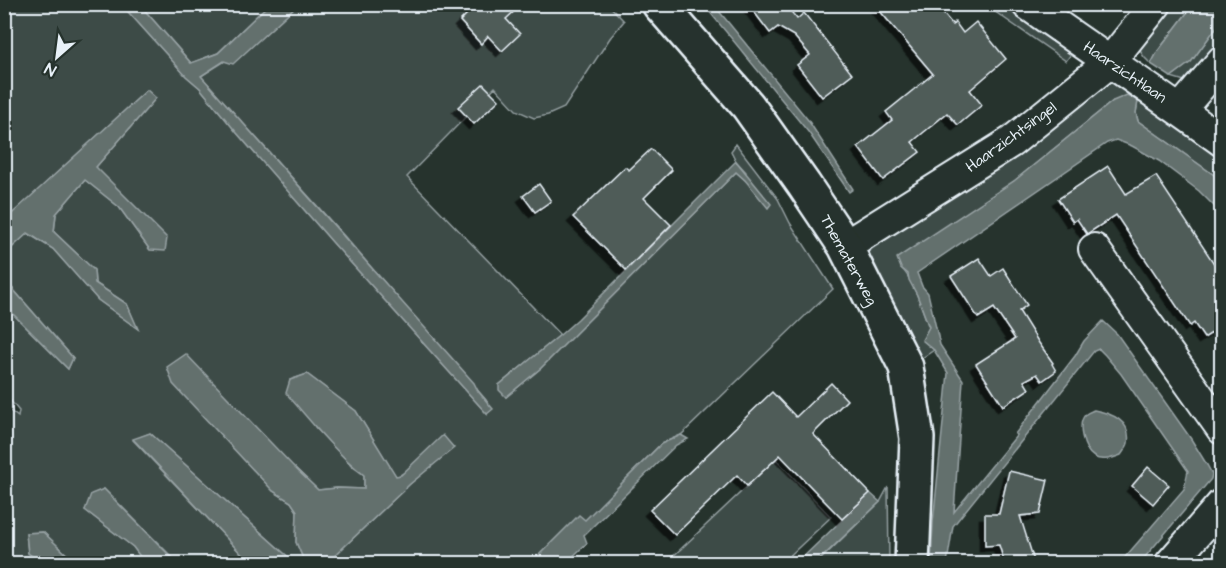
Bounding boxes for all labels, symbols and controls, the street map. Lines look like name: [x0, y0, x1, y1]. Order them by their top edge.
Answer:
north arrow: [27, 27, 87, 87]
street label: Haarzichtlaan: [1079, 36, 1171, 108]
text: N: [41, 57, 60, 81]
street label: Haarzichtsingel: [961, 96, 1062, 178]
street label: Thematerweg: [814, 211, 883, 310]

